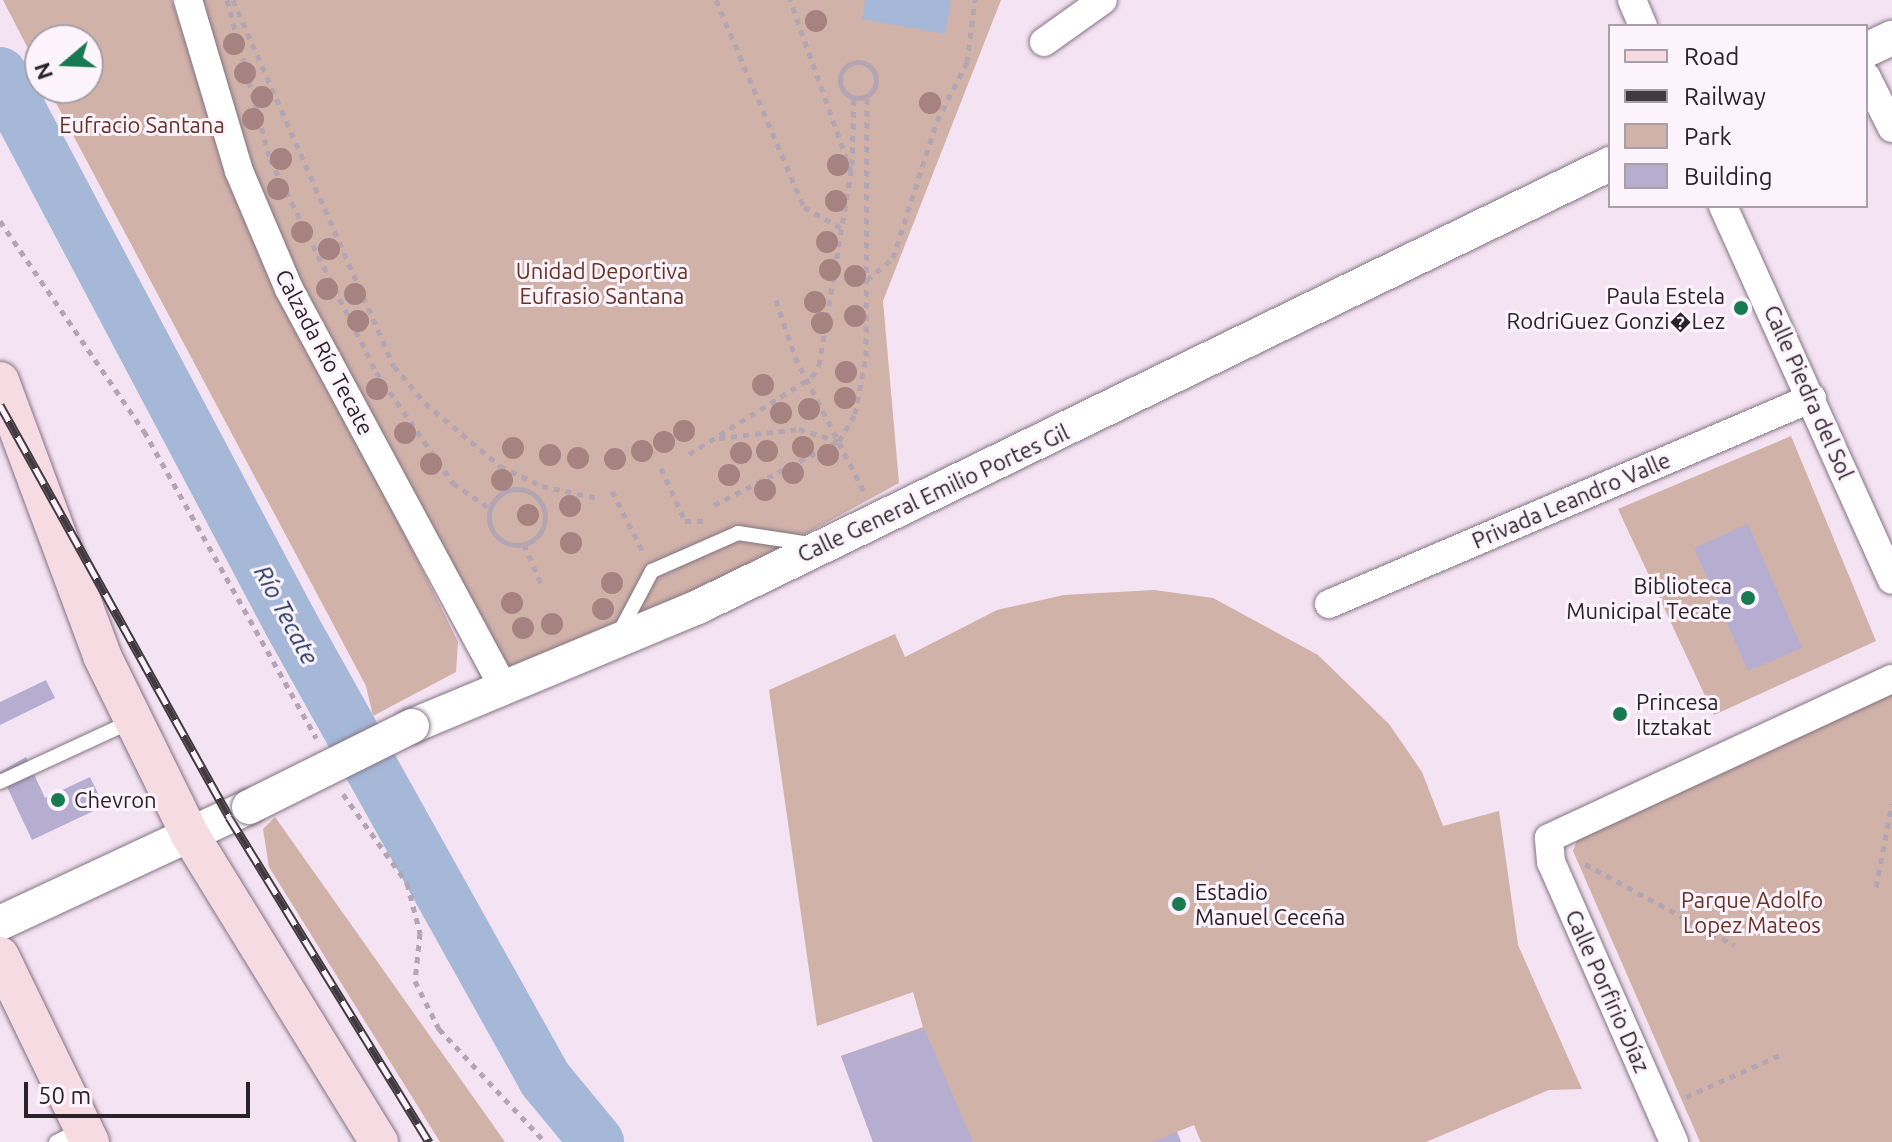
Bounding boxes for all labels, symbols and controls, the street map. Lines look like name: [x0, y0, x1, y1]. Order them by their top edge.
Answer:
north arrow: [24, 24, 104, 104]
legend: [1608, 24, 1868, 208]
text: Road: [1684, 43, 1739, 70]
text: N: [28, 59, 57, 83]
text: Railway: [1684, 83, 1766, 110]
park label: Eufracio Santana: [59, 112, 225, 138]
text: Park: [1684, 123, 1732, 150]
text: Building: [1684, 163, 1772, 190]
park label: Unidad Deportiva Eufrasio Santana: [516, 257, 688, 308]
street label: Calzada Río Tecate: [270, 265, 380, 439]
place label: Paula Estela RodriGuez Gonzi�Lez: [1507, 282, 1725, 334]
marker: Paula Estela RodriGuez Gonzi�Lez: [1732, 299, 1750, 317]
street label: Calle Piedra del Sol: [1759, 301, 1859, 483]
street label: Calle General Emilio Portes Gil: [793, 418, 1073, 568]
street label: Privada Leandro Valle: [1468, 446, 1674, 554]
water label: Río Tecate: [248, 560, 324, 670]
place label: Biblioteca Municipal Tecate: [1566, 572, 1732, 624]
marker: Biblioteca Municipal Tecate: [1739, 589, 1757, 607]
place label: Princesa Itztakat: [1636, 688, 1719, 740]
marker: Princesa Itztakat: [1611, 705, 1629, 723]
place label: Chevron: [74, 787, 157, 813]
marker: Chevron: [49, 791, 67, 809]
place label: Estadio Manuel Ceceña: [1195, 878, 1345, 930]
park label: Parque Adolfo Lopez Mateos: [1681, 886, 1823, 938]
marker: Estadio Manuel Ceceña: [1170, 895, 1188, 913]
street label: Calle Porfirio Díaz: [1560, 906, 1656, 1076]
scale bar: [28, 1066, 254, 1116]
text: 50 m: [38, 1082, 91, 1109]

